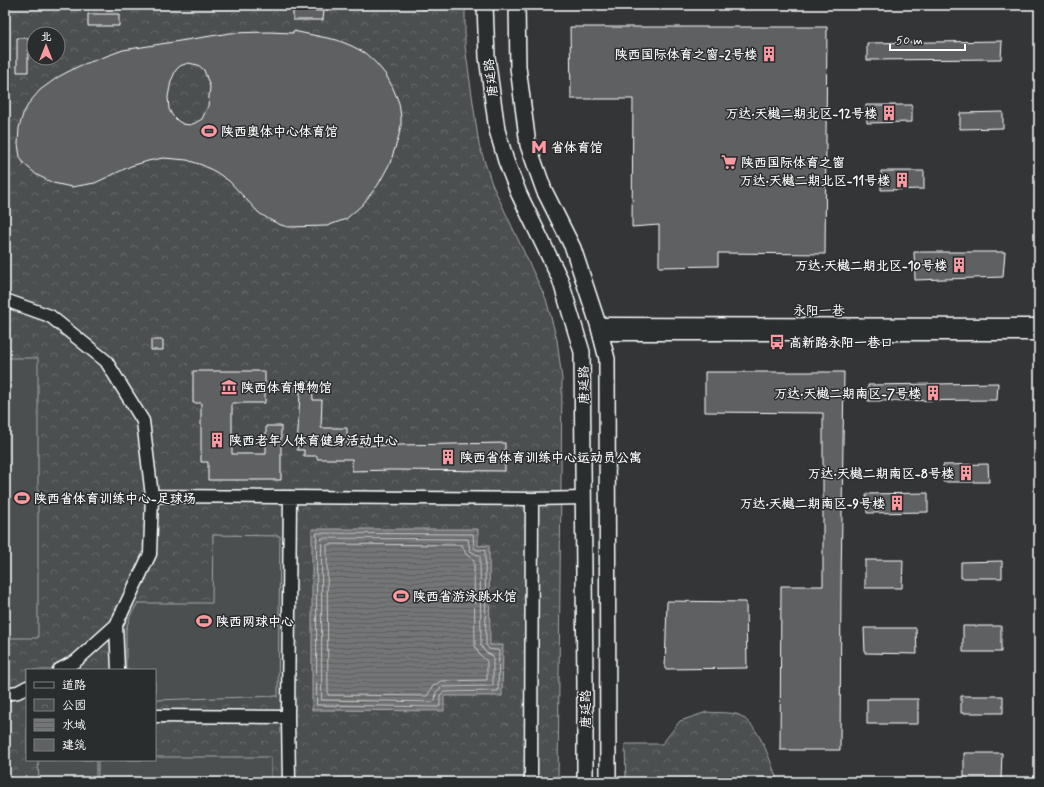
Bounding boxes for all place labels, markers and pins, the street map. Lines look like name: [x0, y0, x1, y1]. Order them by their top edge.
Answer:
building icon: 陕西国际体育之窗-2号楼: [760, 45, 778, 63]
place label: 陕西国际体育之窗-2号楼: [615, 47, 757, 64]
building icon: 万达·天樾二期北区-12号楼: [880, 104, 898, 122]
place label: 万达·天樾二期北区-12号楼: [726, 106, 877, 123]
sports icon: 陕西奥体中心体育馆: [200, 122, 218, 140]
place label: 陕西奥体中心体育馆: [221, 124, 338, 141]
metro station icon: 省体育馆: [530, 138, 548, 156]
place label: 省体育馆: [551, 140, 603, 157]
supermarket icon: 陕西国际体育之窗: [720, 153, 738, 171]
place label: 陕西国际体育之窗: [741, 155, 845, 172]
building icon: 万达·天樾二期北区-11号楼: [893, 171, 911, 189]
place label: 万达·天樾二期北区-11号楼: [740, 173, 890, 190]
building icon: 万达·天樾二期北区-10号楼: [950, 256, 968, 274]
place label: 万达·天樾二期北区-10号楼: [795, 258, 947, 275]
bus stop icon: 高新路永阳一巷口: [768, 333, 786, 351]
place label: 高新路永阳一巷口: [789, 335, 893, 352]
museum icon: 陕西体育博物馆: [220, 378, 238, 396]
place label: 陕西体育博物馆: [241, 380, 332, 397]
building icon: 万达·天樾二期南区-7号楼: [924, 384, 942, 402]
place label: 万达·天樾二期南区-7号楼: [774, 386, 921, 403]
building icon: 陕西老年人体育健身活动中心: [208, 431, 226, 449]
place label: 陕西老年人体育健身活动中心: [229, 433, 398, 450]
building icon: 陕西省体育训练中心运动员公寓: [439, 448, 457, 466]
place label: 陕西省体育训练中心运动员公寓: [460, 450, 642, 467]
building icon: 万达·天樾二期南区-8号楼: [957, 464, 975, 482]
place label: 万达·天樾二期南区-8号楼: [808, 466, 954, 483]
sports icon: 陕西省体育训练中心-足球场: [13, 489, 31, 507]
place label: 陕西省体育训练中心-足球场: [34, 491, 196, 508]
building icon: 万达·天樾二期南区-9号楼: [888, 494, 906, 512]
place label: 万达·天樾二期南区-9号楼: [740, 496, 885, 513]
sports icon: 陕西省游泳跳水馆: [392, 587, 410, 605]
place label: 陕西省游泳跳水馆: [413, 589, 517, 606]
sports icon: 陕西网球中心: [195, 612, 213, 630]
place label: 陕西网球中心: [216, 614, 294, 631]

